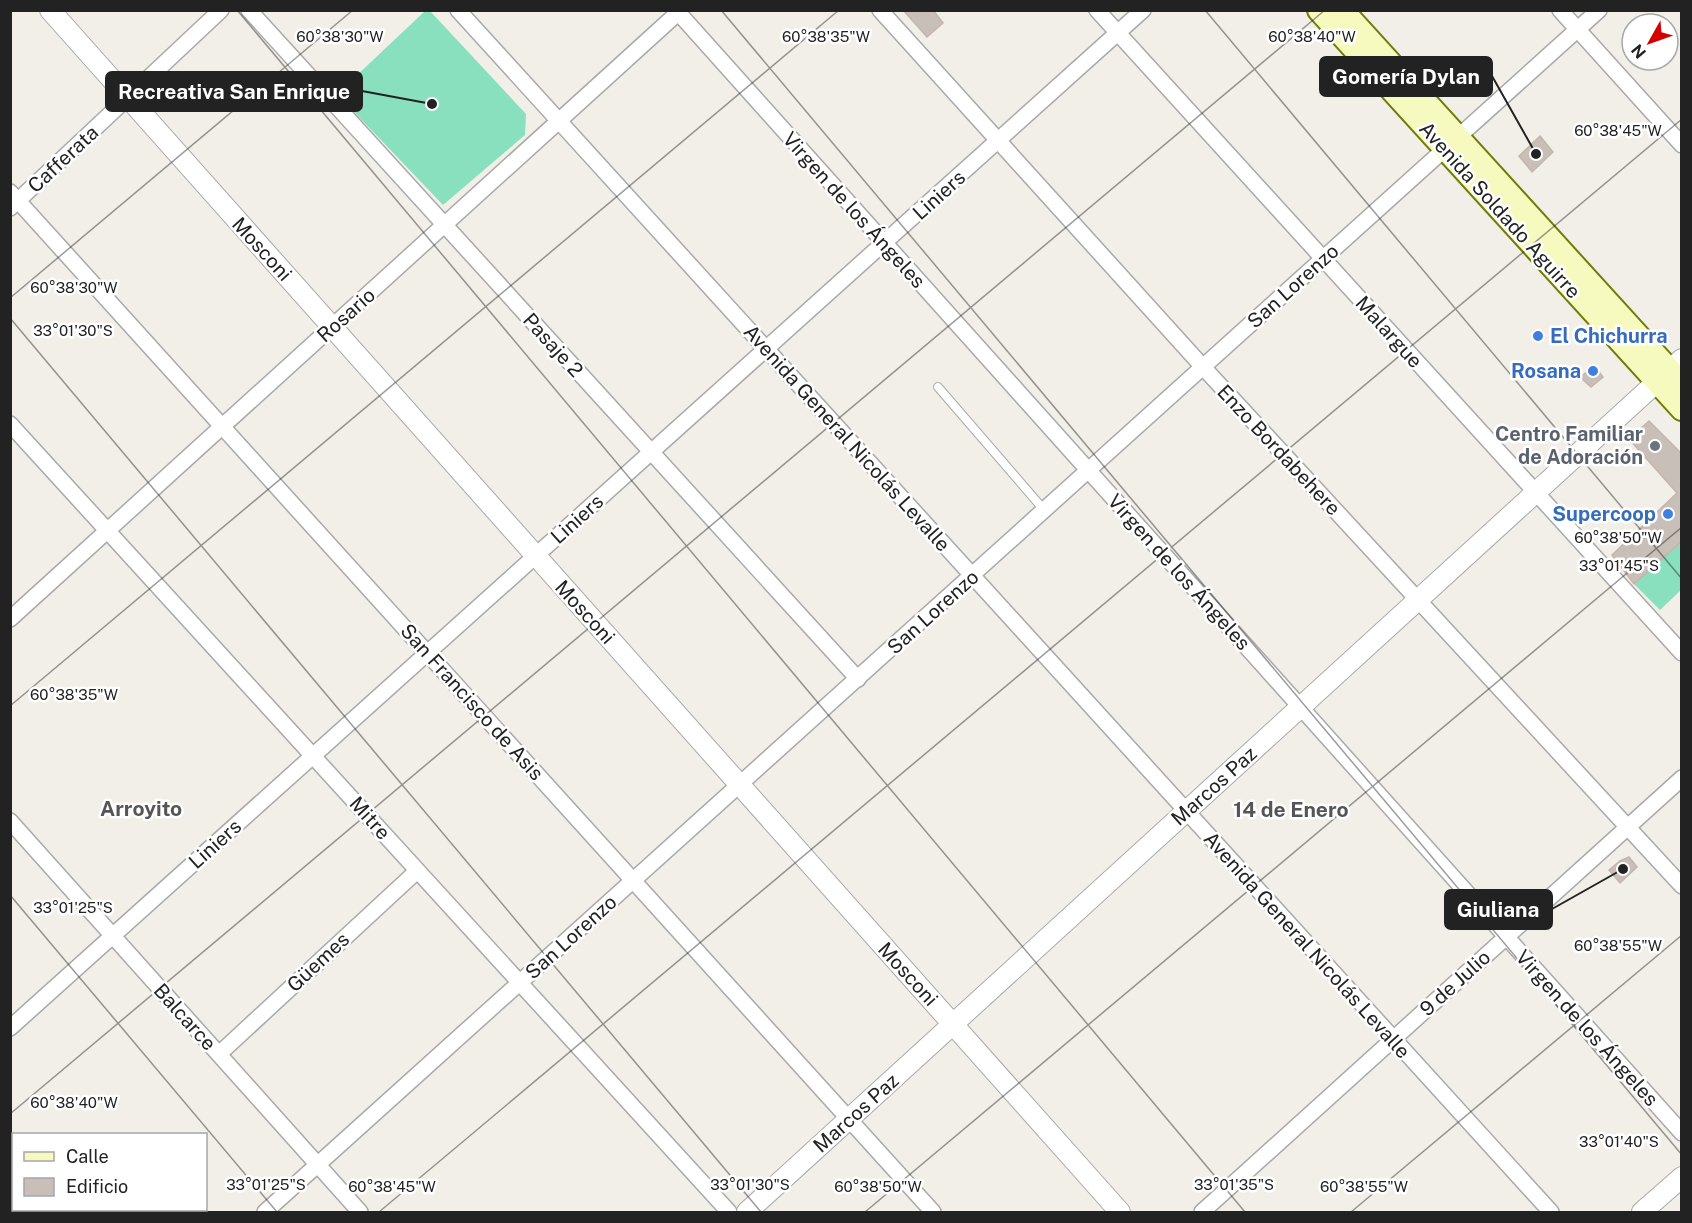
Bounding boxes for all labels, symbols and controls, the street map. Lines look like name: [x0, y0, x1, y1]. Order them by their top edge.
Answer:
north arrow: [1620, 12, 1680, 72]
text: 60°38'30"W: [296, 28, 384, 45]
text: 60°38'35"W: [782, 28, 870, 45]
text: 60°38'40"W: [1268, 28, 1356, 45]
text: N: [1628, 40, 1650, 62]
callout: Gomería Dylan: [1320, 57, 1492, 96]
text: Gomería Dylan: [1332, 64, 1480, 89]
callout: Recreativa San Enrique: [106, 72, 362, 111]
text: Recreativa San Enrique: [118, 79, 350, 104]
street label: Avenida Soldado Aguirre: [1414, 117, 1586, 303]
street label: Cafferata: [23, 120, 103, 198]
text: 60°38'45"W: [1574, 122, 1662, 139]
street label: Virgen de los Ángeles: [778, 126, 931, 293]
street label: Liniers: [908, 165, 970, 225]
street label: Mosconi: [227, 212, 297, 286]
street label: San Lorenzo: [1242, 239, 1344, 333]
text: 60°38'30"W: [30, 279, 118, 296]
street label: Rosario: [312, 283, 380, 347]
street label: Malargue: [1351, 291, 1427, 373]
street label: Pasaje 2: [518, 308, 588, 382]
street label: Avenida General Nicolás Levalle: [739, 320, 955, 556]
text: 33°01'30"S: [33, 322, 113, 339]
place label: El Chichurra: [1550, 324, 1667, 348]
marker: El Chichurra: [1531, 329, 1545, 343]
place label: Rosana: [1511, 359, 1581, 383]
marker: Rosana: [1586, 364, 1600, 378]
street label: Enzo Bordabehere: [1212, 380, 1346, 520]
place label: Centro Familiar de Adoración: [1495, 422, 1643, 469]
marker: Centro Familiar de Adoración: [1648, 439, 1662, 453]
street label: Virgen de los Ángeles: [1103, 488, 1256, 655]
street label: Liniers: [546, 489, 608, 549]
place label: Supercoop: [1552, 502, 1656, 526]
marker: Supercoop: [1661, 507, 1675, 521]
text: 60°38'50"W: [1574, 529, 1662, 546]
text: 33°01'45"S: [1579, 557, 1659, 574]
street label: San Lorenzo: [882, 565, 984, 659]
street label: Mosconi: [550, 575, 620, 649]
street label: San Francisco de Asis: [395, 619, 549, 785]
text: 60°38'35"W: [30, 686, 118, 703]
street label: Marcos Paz: [1166, 741, 1262, 831]
street label: Mitre: [345, 792, 395, 844]
district label: Arroyito: [100, 796, 182, 821]
district label: 14 de Enero: [1233, 797, 1349, 822]
street label: Liniers: [184, 814, 246, 874]
street label: Avenida General Nicolás Levalle: [1199, 827, 1415, 1063]
street label: San Lorenzo: [520, 890, 622, 984]
callout: Giuliana: [1445, 890, 1552, 929]
text: Giuliana: [1457, 897, 1539, 922]
text: 33°01'25"S: [33, 899, 113, 916]
street label: Güemes: [282, 927, 354, 997]
street label: Mosconi: [873, 937, 943, 1011]
text: 60°38'55"W: [1574, 937, 1662, 954]
street label: Virgen de los Ángeles: [1511, 944, 1664, 1111]
street label: 9 de Julio: [1415, 945, 1495, 1021]
street label: Balcarce: [149, 979, 221, 1055]
street label: Marcos Paz: [808, 1068, 904, 1158]
text: 60°38'40"W: [30, 1094, 118, 1111]
legend: [12, 1133, 207, 1211]
text: 33°01'40"S: [1579, 1133, 1659, 1150]
text: Calle: [66, 1146, 109, 1167]
text: Edificio: [66, 1176, 128, 1197]
text: 33°01'25"S: [226, 1176, 306, 1193]
text: 33°01'30"S: [710, 1176, 790, 1193]
text: 33°01'35"S: [1194, 1176, 1274, 1193]
text: 60°38'45"W: [348, 1178, 436, 1195]
text: 60°38'50"W: [834, 1178, 922, 1195]
text: 60°38'55"W: [1320, 1178, 1408, 1195]

